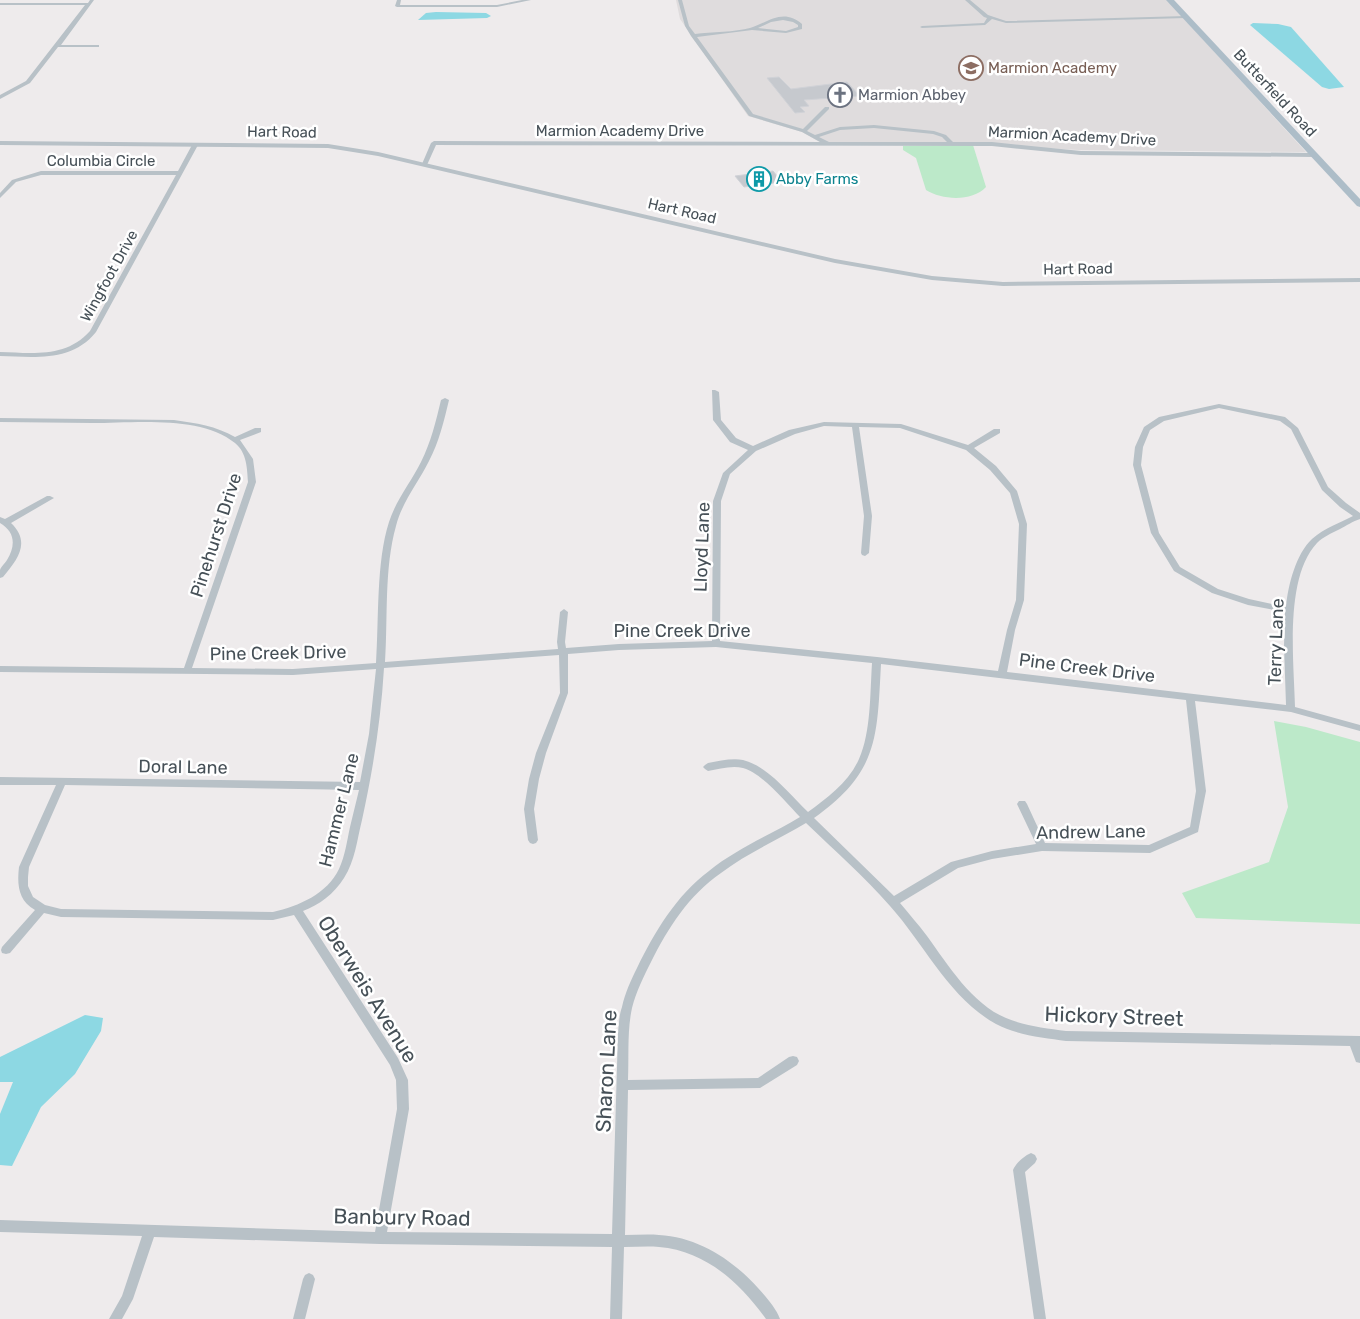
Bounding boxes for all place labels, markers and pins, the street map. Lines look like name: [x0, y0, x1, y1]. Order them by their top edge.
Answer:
school or university icon: Marmion Academy: [958, 55, 984, 81]
place label: Marmion Academy: [988, 59, 1117, 77]
church icon: Marmion Abbey: [827, 82, 853, 108]
place label: Marmion Abbey: [858, 86, 966, 104]
building icon: Abby Farms: [746, 166, 772, 192]
place label: Abby Farms: [776, 170, 859, 188]

